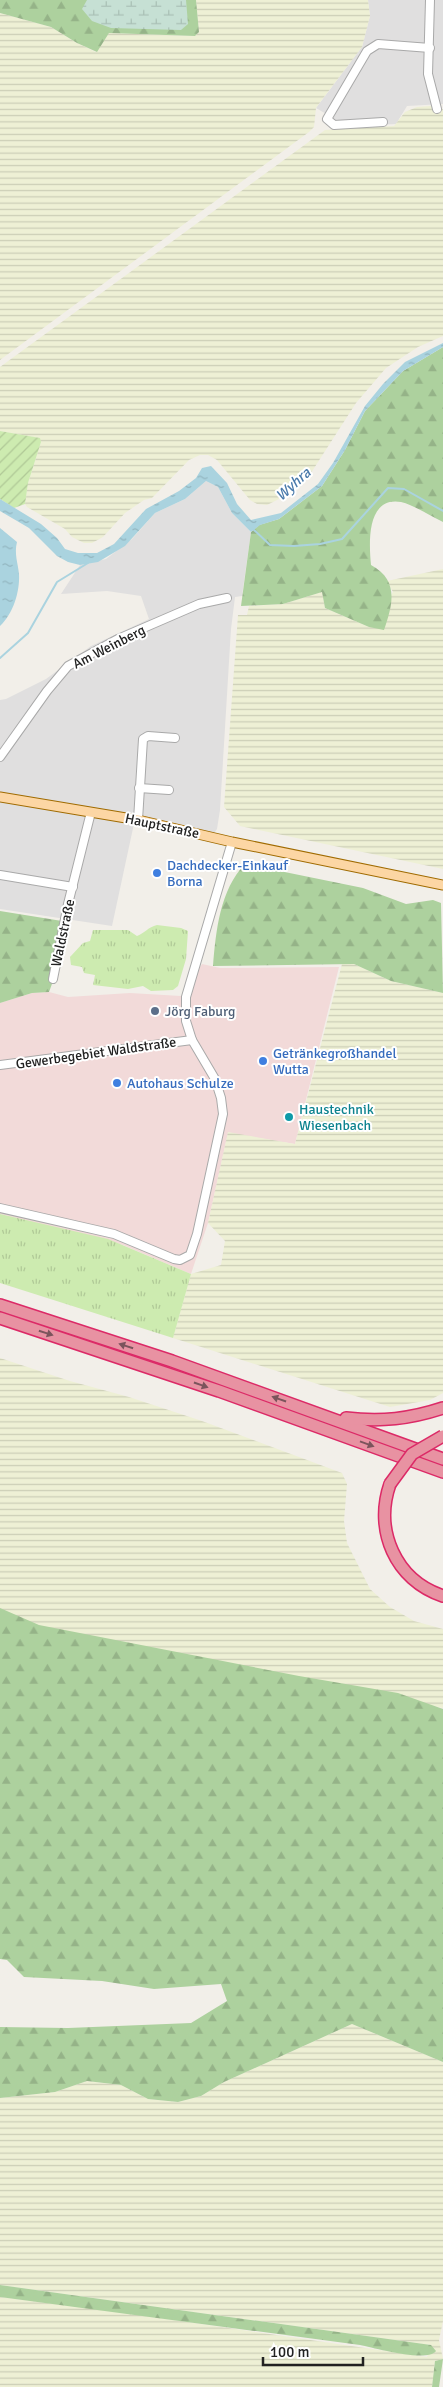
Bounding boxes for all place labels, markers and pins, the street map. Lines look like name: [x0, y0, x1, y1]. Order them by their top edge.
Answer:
place label: Dachdecker-Einkauf Borna: [167, 857, 289, 890]
marker: Dachdecker-Einkauf Borna: [151, 867, 163, 879]
place label: Jörg Faburg: [165, 1003, 235, 1020]
marker: Jörg Faburg: [149, 1005, 161, 1017]
place label: Getränkegroßhandel Wutta: [273, 1045, 397, 1078]
marker: Getränkegroßhandel Wutta: [257, 1055, 269, 1067]
place label: Autohaus Schulze: [127, 1075, 234, 1092]
marker: Autohaus Schulze: [111, 1077, 123, 1089]
place label: Haustechnik Wiesenbach: [299, 1101, 374, 1134]
marker: Haustechnik Wiesenbach: [283, 1111, 295, 1123]

